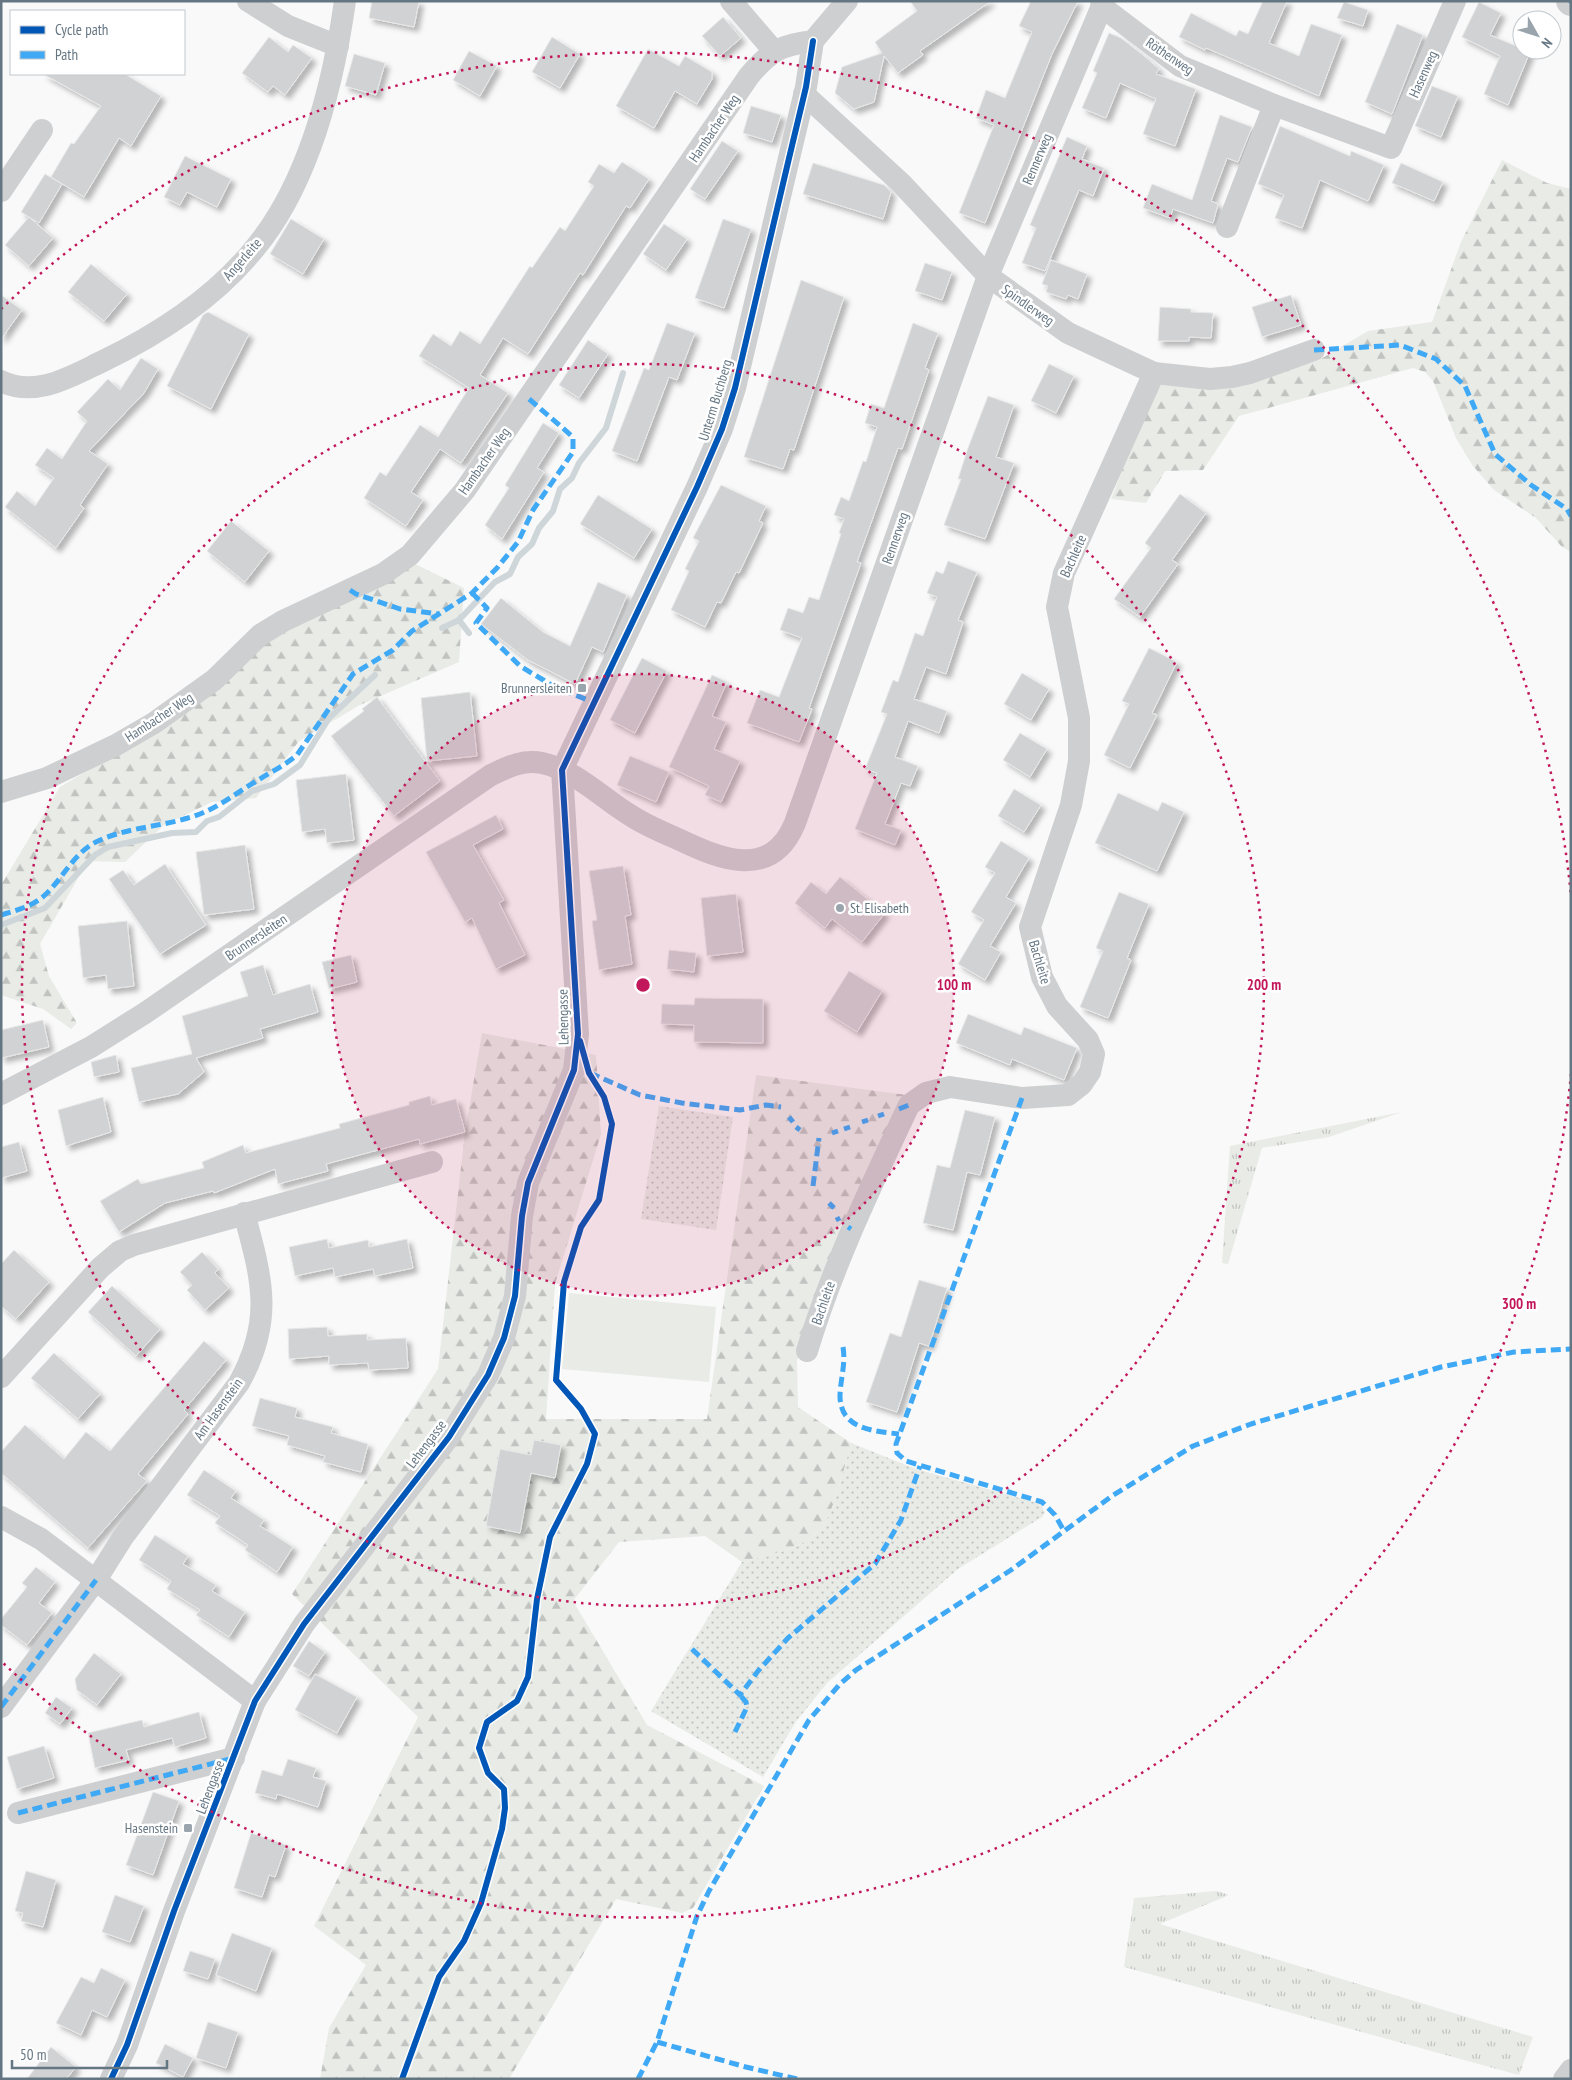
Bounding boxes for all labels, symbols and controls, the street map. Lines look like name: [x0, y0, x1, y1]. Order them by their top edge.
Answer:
legend: [10, 10, 185, 75]
north arrow: [1512, 10, 1562, 60]
text: Cycle path: [55, 20, 108, 39]
street label: Röthenweg: [1143, 33, 1197, 79]
text: N: [1538, 35, 1556, 52]
text: Path: [55, 45, 78, 64]
street label: Hasenweg: [1405, 48, 1441, 100]
street label: Hambacher Weg: [685, 91, 743, 165]
street label: Rennerweg: [1018, 131, 1056, 187]
street label: Angerleite: [219, 234, 265, 284]
street label: Spindlerweg: [998, 280, 1058, 330]
street label: Unterm Buchberg: [694, 357, 736, 443]
street label: Hambacher Weg: [454, 424, 514, 498]
street label: Rennerweg: [878, 510, 912, 566]
street label: Bachleite: [1056, 532, 1090, 580]
place label: Brunnersleiten: [501, 679, 572, 697]
marker: Brunnersleiten: [576, 682, 588, 694]
street label: Hambacher Weg: [121, 688, 197, 746]
place label: St. Elisabeth: [850, 899, 909, 917]
marker: St. Elisabeth: [834, 902, 846, 914]
street label: Brunnersleiten: [222, 910, 290, 964]
street label: Bachleite: [1025, 938, 1055, 986]
text: 100 m: [937, 975, 971, 994]
text: 200 m: [1247, 975, 1281, 994]
centre of rings: [634, 976, 652, 994]
street label: Lehengasse: [554, 989, 572, 1045]
street label: Bachleite: [807, 1279, 839, 1327]
text: 300 m: [1502, 1294, 1536, 1313]
street label: Am Hasenstein: [190, 1375, 246, 1443]
street label: Lehengasse: [402, 1416, 450, 1472]
street label: Lehengasse: [192, 1757, 229, 1816]
place label: Hasenstein: [125, 1819, 178, 1837]
marker: Hasenstein: [182, 1822, 194, 1834]
scale bar: [12, 2038, 168, 2070]
text: 50 m: [20, 2045, 46, 2064]

